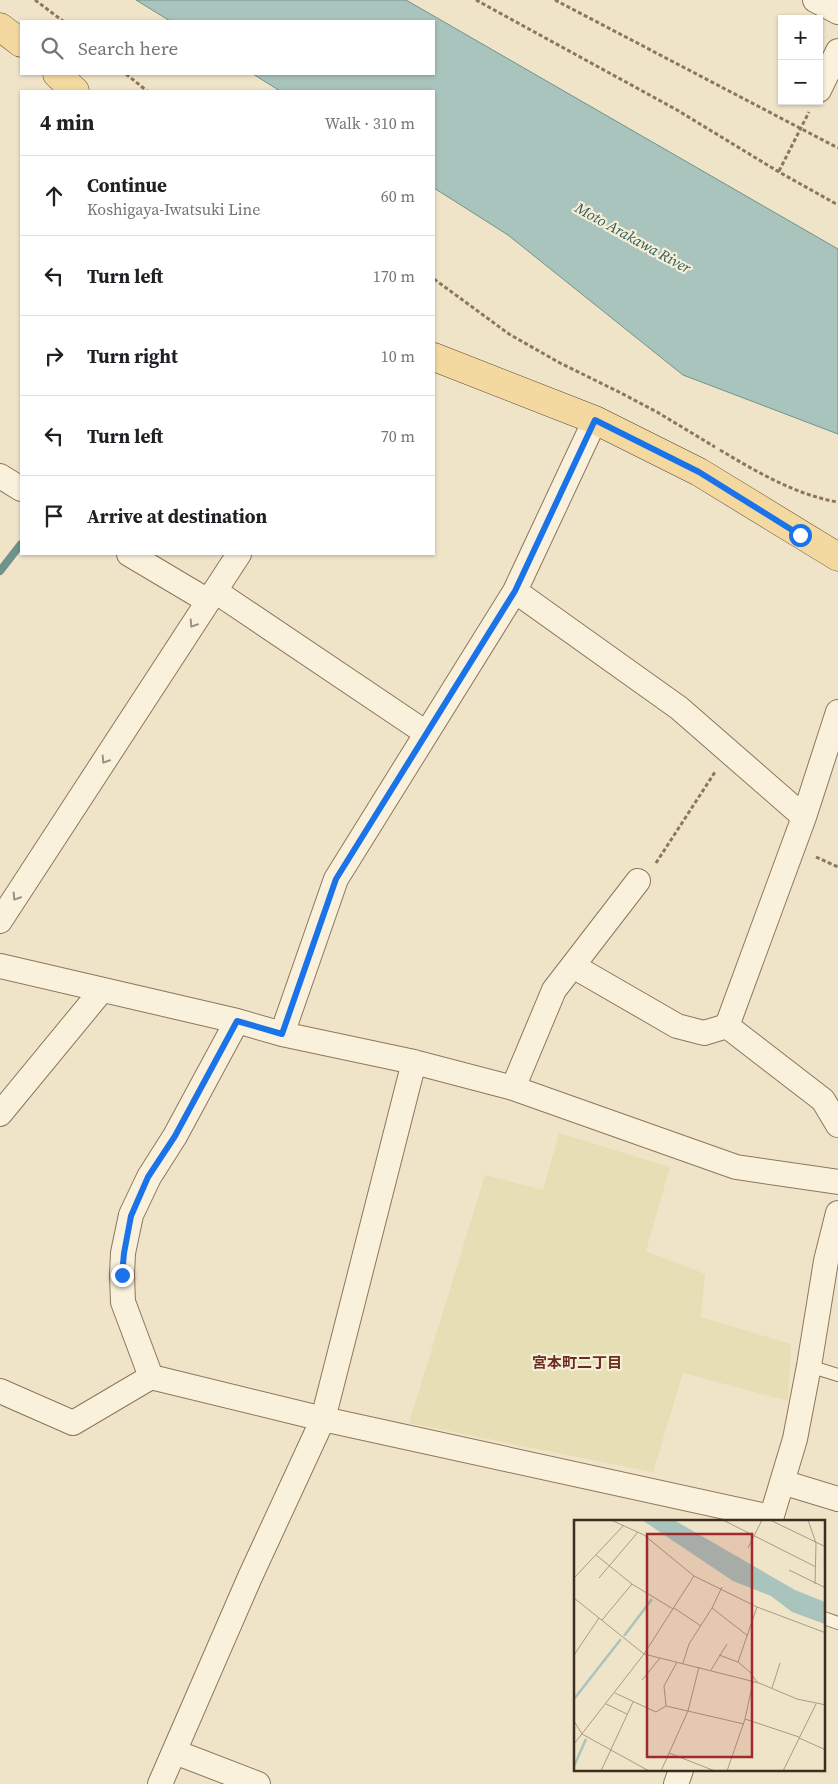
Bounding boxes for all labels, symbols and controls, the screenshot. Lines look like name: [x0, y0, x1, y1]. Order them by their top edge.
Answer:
map controls: [778, 15, 823, 105]
button: +: [778, 15, 823, 60]
search box: [20, 20, 435, 75]
icon: search: [38, 34, 66, 62]
text: Search here: [78, 35, 178, 61]
button: −: [778, 60, 823, 105]
text: 4 min: [40, 108, 95, 137]
text: Walk · 310 m: [325, 112, 415, 134]
text: Continue: [87, 172, 167, 198]
icon: ahead: [40, 182, 68, 210]
text: 60 m: [381, 185, 415, 207]
water label: Moto Arakawa River: [571, 197, 696, 279]
text: Koshigaya-Iwatsuki Line: [87, 198, 260, 220]
icon: left: [40, 262, 68, 290]
text: Turn left: [87, 263, 163, 289]
text: 170 m: [373, 265, 415, 287]
icon: right: [40, 342, 68, 370]
text: Turn right: [87, 343, 178, 369]
text: 10 m: [381, 345, 415, 367]
icon: left: [40, 422, 68, 450]
text: Turn left: [87, 423, 163, 449]
text: 70 m: [381, 425, 415, 447]
icon: arrive: [40, 502, 68, 530]
text: Arrive at destination: [87, 503, 267, 529]
route start: [789, 524, 812, 547]
one-way arrow: [190, 619, 200, 628]
one-way arrow: [102, 755, 111, 764]
one-way arrow: [13, 891, 22, 900]
route end: [111, 1264, 134, 1287]
district label: 宮本町二丁目: [532, 1352, 622, 1373]
inset map: [574, 1520, 826, 1772]

